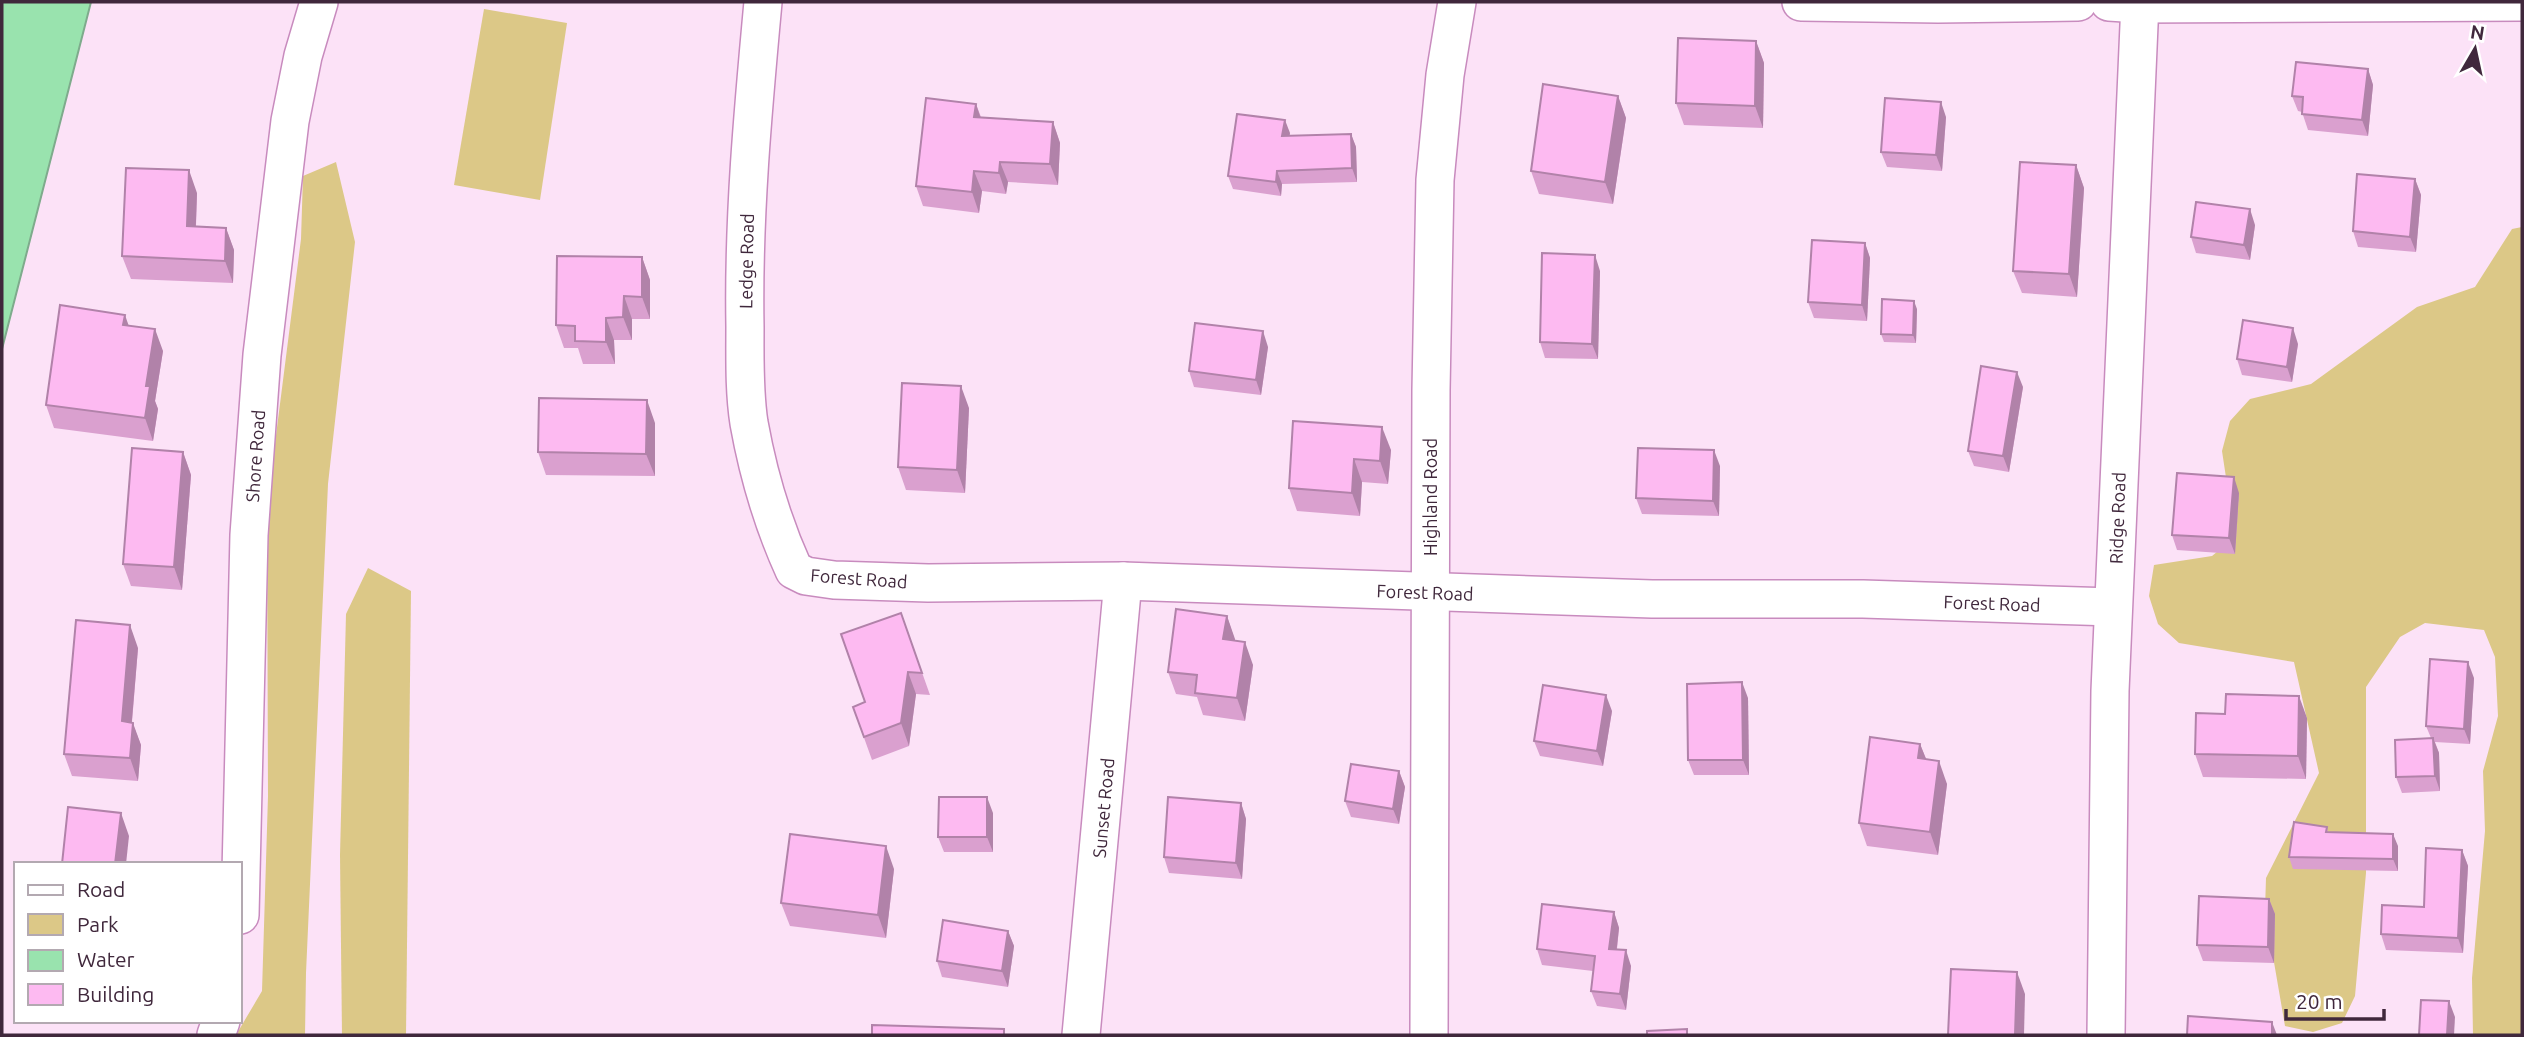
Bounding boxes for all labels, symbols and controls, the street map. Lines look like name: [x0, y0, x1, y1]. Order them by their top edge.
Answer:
north arrow: [2440, 14, 2510, 84]
text: N: [2469, 20, 2486, 44]
street label: Ledge Road: [735, 213, 757, 309]
street label: Shore Road: [242, 409, 268, 503]
street label: Highland Road: [1420, 438, 1440, 556]
street label: Ridge Road: [2105, 472, 2129, 564]
street label: Forest Road: [810, 565, 908, 591]
street label: Forest Road: [1376, 580, 1474, 604]
street label: Forest Road: [1943, 591, 2041, 615]
street label: Sunset Road: [1089, 757, 1117, 859]
legend: [14, 862, 242, 1023]
text: Road: [77, 877, 125, 901]
text: Park: [77, 912, 119, 936]
text: Water: [77, 947, 135, 971]
scale bar: [2286, 978, 2384, 1022]
text: Building: [77, 982, 154, 1006]
text: 20 m: [2296, 989, 2343, 1013]

